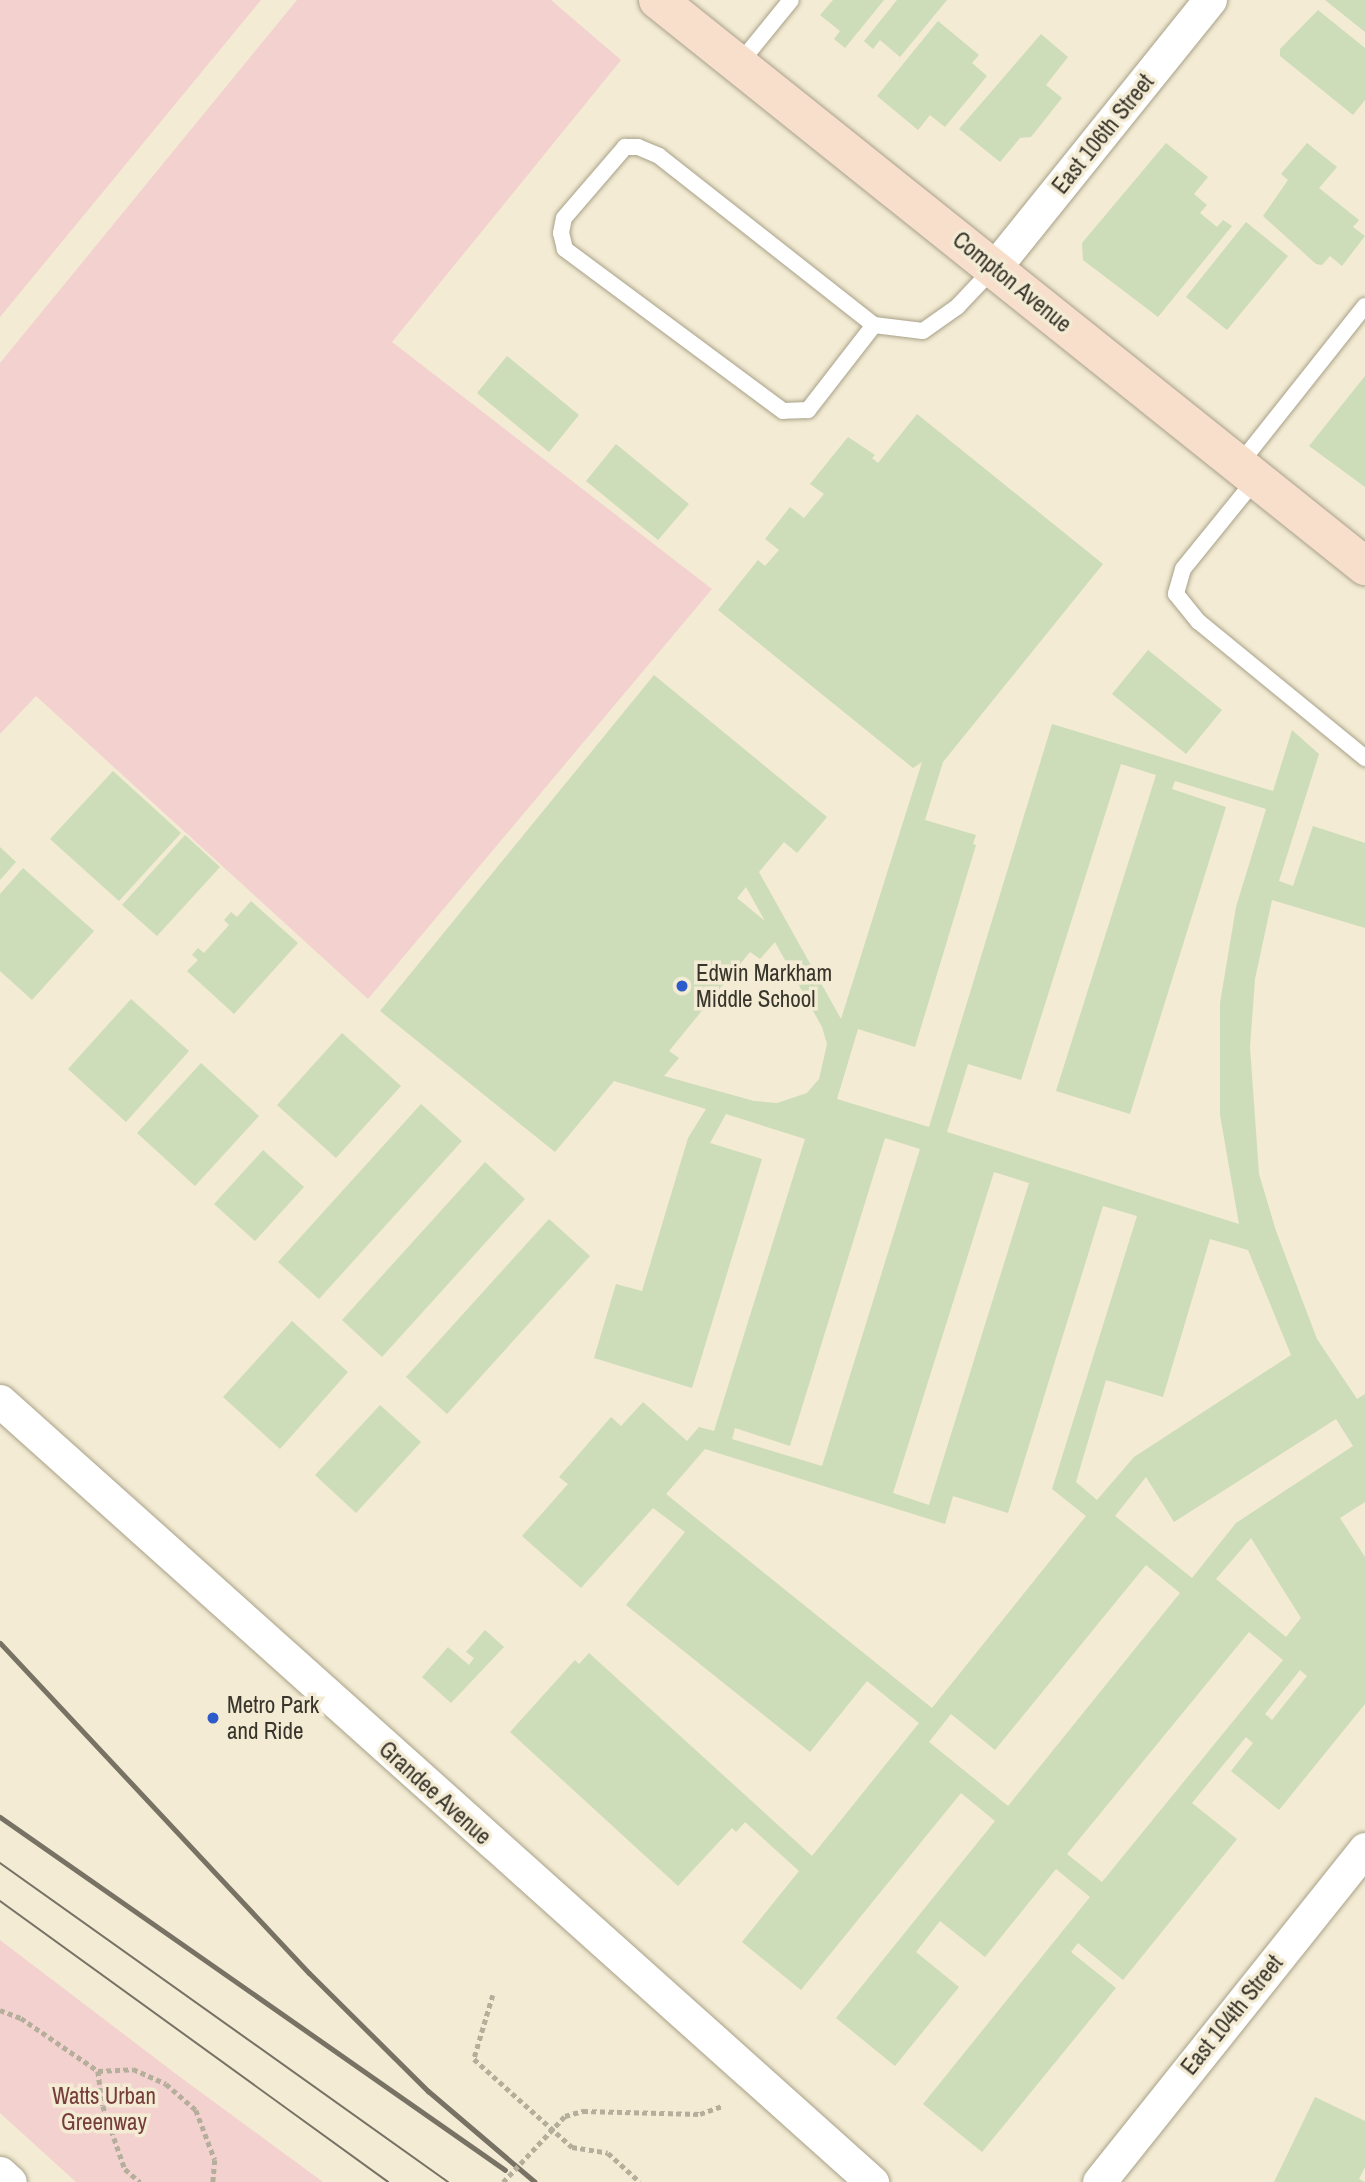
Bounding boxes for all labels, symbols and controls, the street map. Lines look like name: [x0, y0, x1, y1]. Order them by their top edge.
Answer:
street label: East 106th Street: [1046, 69, 1160, 199]
street label: Compton Avenue: [947, 226, 1077, 338]
place label: Edwin Markham Middle School: [696, 959, 832, 1013]
marker: Edwin Markham Middle School: [674, 978, 690, 994]
place label: Metro Park and Ride: [227, 1691, 319, 1745]
marker: Metro Park and Ride: [205, 1710, 221, 1726]
street label: Grandee Avenue: [373, 1735, 497, 1851]
street label: East 104th Street: [1175, 1950, 1289, 2080]
park label: Watts Urban Greenway: [52, 2082, 156, 2136]

